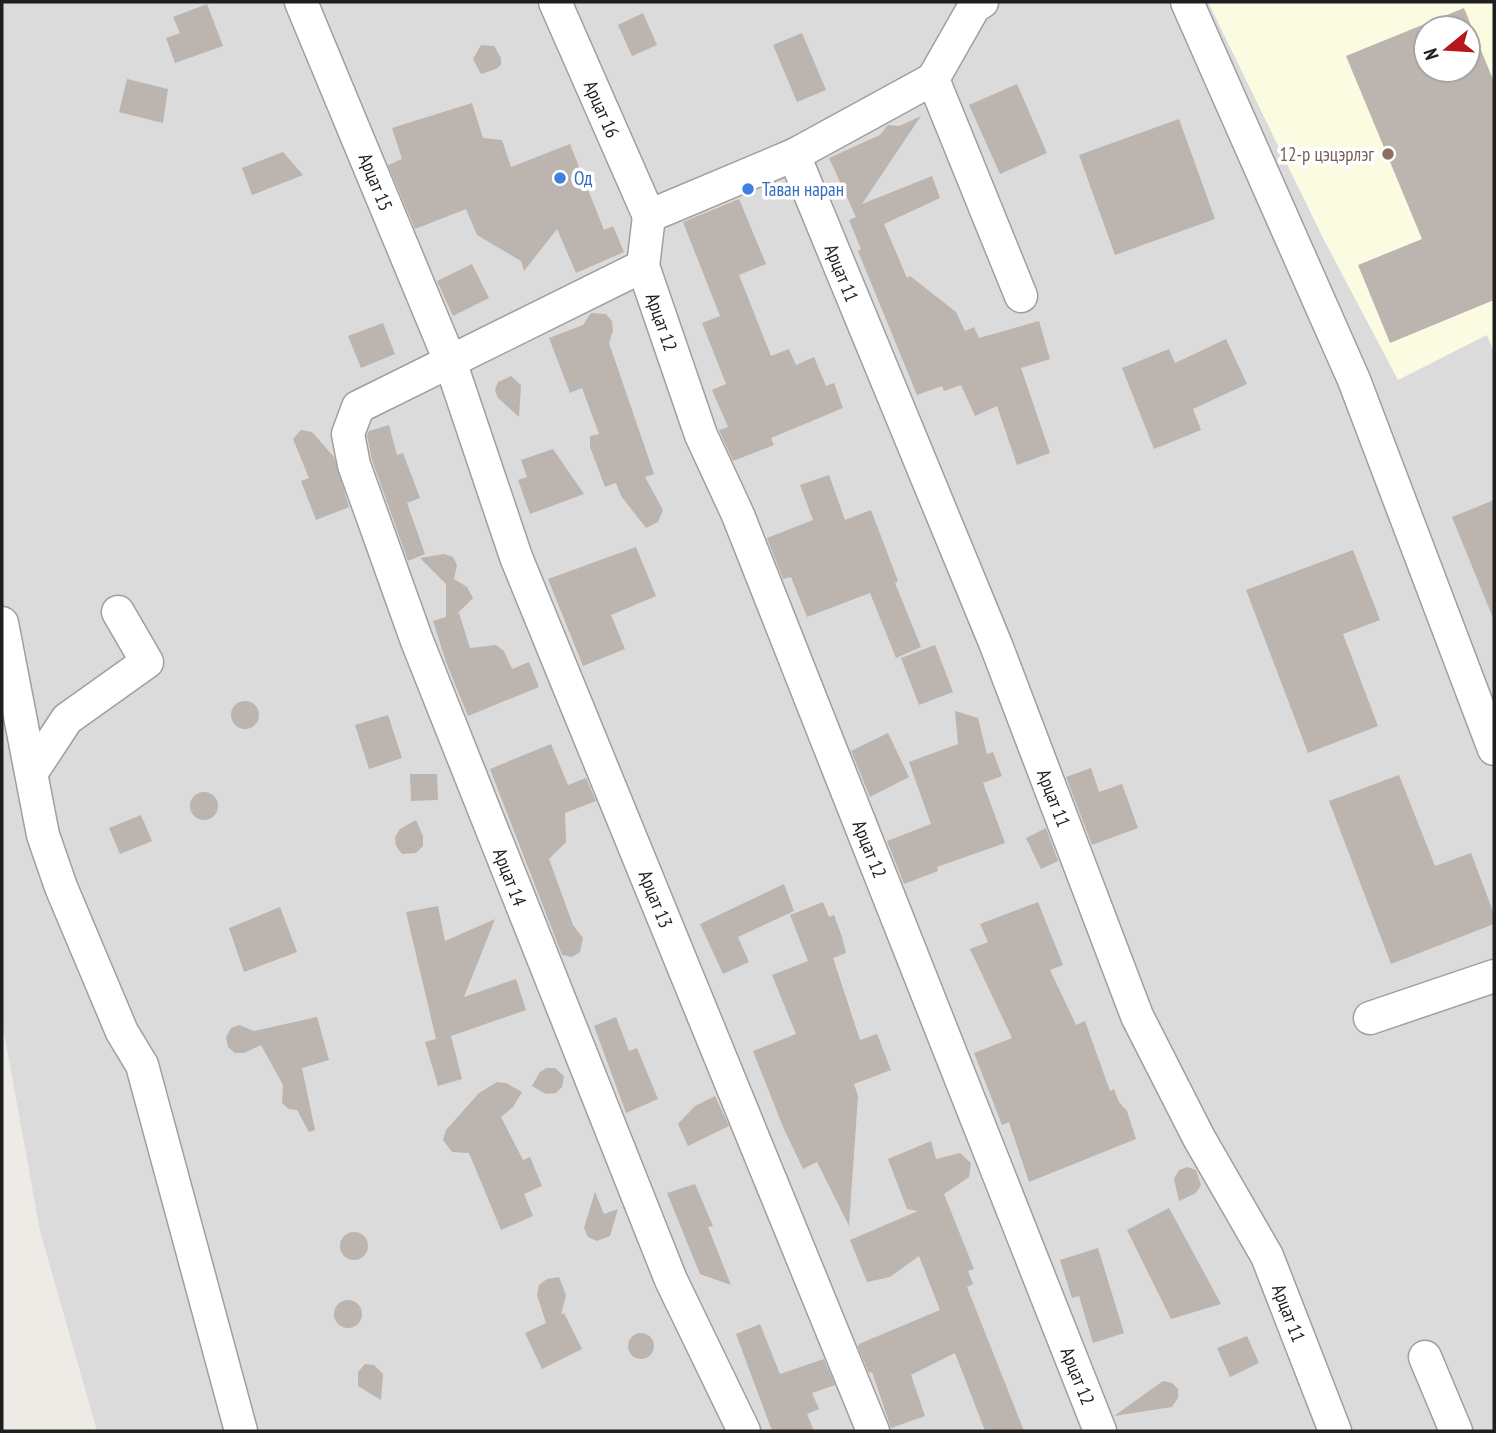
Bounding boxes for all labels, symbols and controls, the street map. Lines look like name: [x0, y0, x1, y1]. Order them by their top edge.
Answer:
north arrow: [1412, 14, 1482, 84]
text: N: [1418, 46, 1444, 63]
street label: Арцат 16: [579, 77, 625, 141]
place label: 12-р цэцэрлэг: [1279, 142, 1374, 166]
marker: 12-р цэцэрлэг: [1380, 146, 1396, 162]
street label: Арцат 15: [354, 150, 398, 214]
place label: Од: [574, 166, 593, 190]
marker: Од: [552, 170, 568, 186]
place label: Таван наран: [762, 177, 844, 201]
marker: Таван наран: [740, 181, 756, 197]
street label: Арцат 11: [820, 241, 864, 305]
street label: Арцат 12: [641, 290, 683, 354]
street label: Арцат 11: [1032, 766, 1076, 830]
street label: Арцат 12: [848, 817, 892, 881]
street label: Арцат 14: [488, 845, 532, 910]
street label: Арцат 13: [634, 867, 678, 931]
street label: Арцат 11: [1267, 1281, 1311, 1345]
street label: Арцат 12: [1056, 1344, 1100, 1408]

